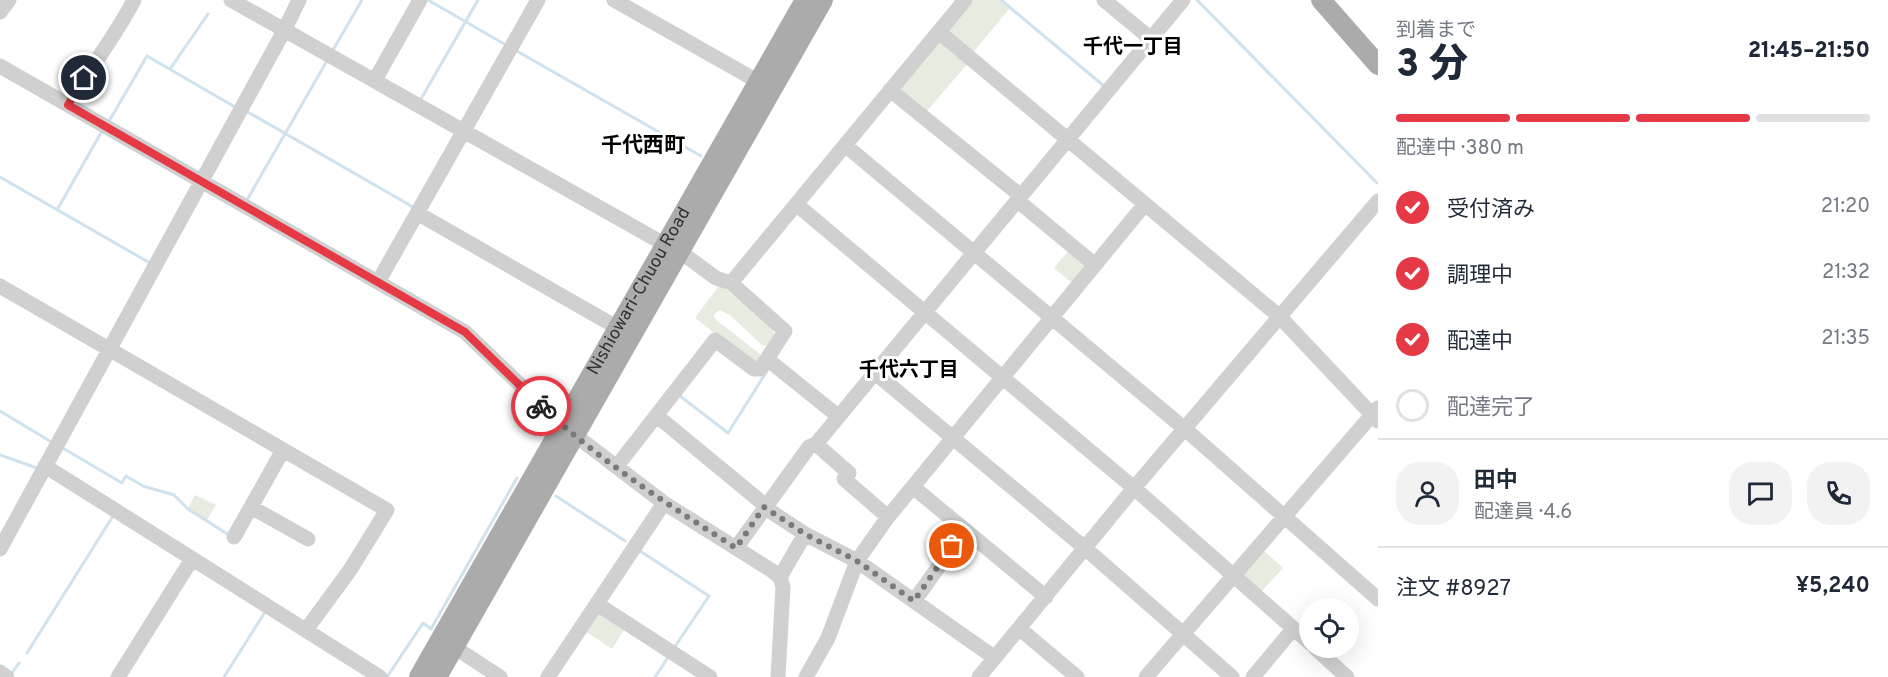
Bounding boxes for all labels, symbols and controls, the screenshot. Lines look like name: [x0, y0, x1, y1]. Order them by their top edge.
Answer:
text: 到着まで: [1396, 18, 1476, 44]
district label: 千代一丁目: [1083, 35, 1183, 61]
text: 21:45–21:50: [1748, 38, 1870, 65]
text: 3 分: [1396, 42, 1468, 91]
pin: [58, 52, 109, 103]
icon: home: [67, 61, 100, 94]
district label: 千代西町: [601, 133, 685, 160]
text: 配達中 · 380 m: [1396, 136, 1524, 162]
icon: check: [1396, 191, 1429, 224]
text: 21:20: [1821, 194, 1870, 220]
text: 受付済み: [1447, 197, 1535, 224]
street label: Nishiowari-Chuou Road: [582, 203, 696, 379]
icon: check: [1396, 257, 1429, 290]
text: 21:32: [1822, 260, 1870, 286]
text: 調理中: [1447, 263, 1513, 290]
icon: check: [1396, 323, 1429, 356]
text: 21:35: [1821, 326, 1870, 352]
text: 配達中: [1447, 329, 1513, 356]
district label: 千代六丁目: [859, 358, 959, 384]
courier: [511, 376, 571, 436]
icon: bike: [525, 390, 558, 423]
text: 配達完了: [1447, 395, 1535, 422]
button: person: [1396, 462, 1459, 525]
button: chat: [1729, 462, 1792, 525]
button: phone: [1807, 462, 1870, 525]
text: 田中: [1474, 468, 1518, 495]
text: 配達員 · 4.6: [1474, 500, 1572, 526]
pin: [926, 520, 977, 571]
icon: bag: [935, 529, 968, 562]
text: ¥5,240: [1796, 573, 1870, 600]
text: 注文 #8927: [1396, 576, 1511, 603]
map controls: [1299, 598, 1359, 658]
button: locate: [1299, 598, 1359, 658]

